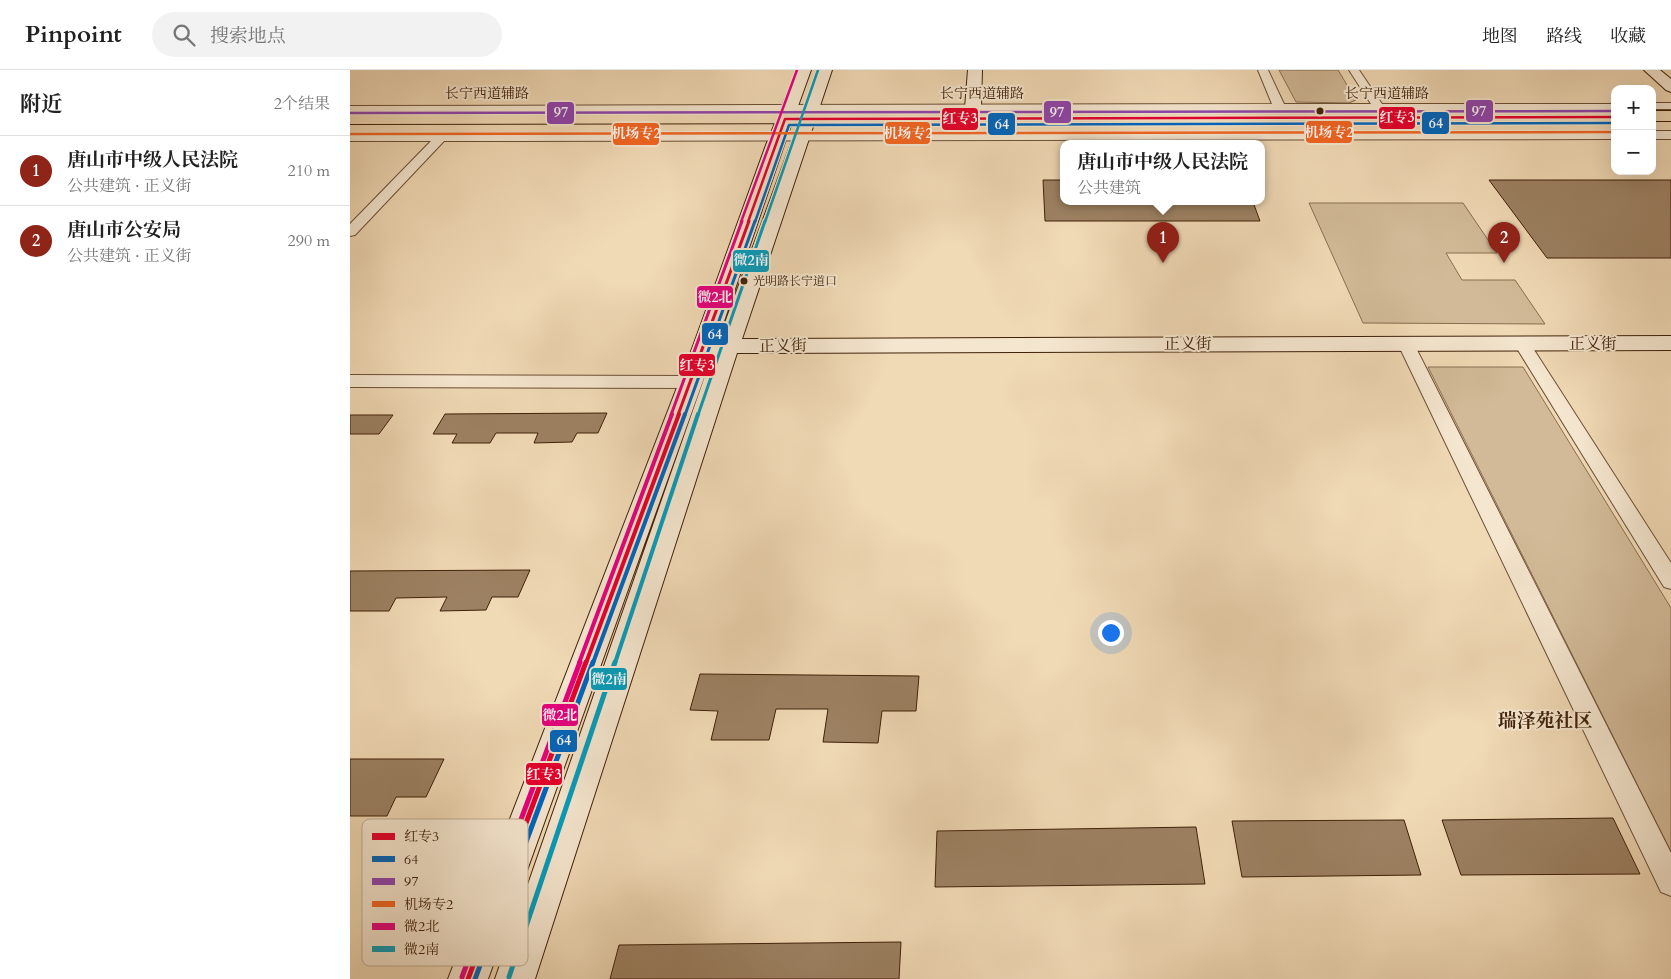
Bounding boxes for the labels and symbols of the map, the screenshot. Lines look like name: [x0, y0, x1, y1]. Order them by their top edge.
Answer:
street label: 长宁西道辅路: [445, 84, 529, 103]
street label: 长宁西道辅路: [940, 84, 1024, 103]
street label: 长宁西道辅路: [1345, 84, 1429, 103]
line badge: 97: [1465, 99, 1494, 123]
line badge: 97: [1043, 100, 1072, 124]
line badge: 97: [546, 101, 575, 125]
text: 97: [1472, 102, 1486, 121]
text: 97: [554, 103, 568, 122]
text: 97: [1050, 103, 1064, 122]
unlabelled marker: [1315, 106, 1325, 116]
line badge: 红专3: [1378, 106, 1416, 130]
line badge: 红专3: [941, 107, 979, 131]
text: 红专3: [1379, 108, 1415, 127]
text: 红专3: [942, 109, 978, 128]
line badge: 64: [1421, 111, 1450, 135]
line badge: 64: [987, 112, 1016, 136]
text: 64: [1429, 114, 1443, 133]
text: 64: [995, 115, 1009, 134]
line badge: 机场专2: [1305, 120, 1353, 144]
line badge: 机场专2: [884, 121, 931, 145]
line badge: 机场专2: [612, 122, 660, 146]
text: 机场专2: [1304, 123, 1354, 142]
text: 机场专2: [611, 124, 661, 143]
text: 机场专2: [883, 124, 933, 143]
pin: 1: [1147, 222, 1179, 263]
pin: 2: [1488, 222, 1520, 263]
line badge: 微2南: [732, 249, 770, 273]
text: 微2南: [733, 251, 769, 270]
place label: 光明路长宁道口: [753, 273, 837, 289]
marker: 光明路长宁道口: [739, 276, 749, 286]
line badge: 微2北: [696, 285, 734, 309]
text: 微2北: [697, 288, 733, 307]
line badge: 64: [701, 322, 729, 346]
text: 64: [708, 325, 722, 344]
street label: 正义街: [1164, 333, 1212, 355]
street label: 正义街: [1569, 333, 1617, 355]
street label: 正义街: [759, 335, 807, 357]
line badge: 红专3: [678, 353, 716, 377]
text: 红专3: [679, 356, 715, 375]
your location: [1098, 620, 1124, 646]
line badge: 微2南: [590, 667, 628, 691]
text: 微2南: [591, 670, 627, 689]
line badge: 微2北: [541, 703, 579, 727]
text: 微2北: [542, 706, 578, 725]
district label: 瑞泽苑社区: [1497, 708, 1593, 734]
line badge: 64: [549, 729, 578, 753]
text: 64: [557, 731, 571, 750]
line badge: 红专3: [525, 762, 563, 786]
text: 红专3: [526, 765, 562, 784]
legend: [362, 819, 528, 966]
text: 红专3: [404, 827, 439, 846]
text: 64: [404, 850, 418, 869]
text: 97: [404, 872, 418, 891]
text: 机场专2: [404, 895, 453, 914]
text: 微2北: [404, 917, 439, 936]
text: 微2南: [404, 940, 439, 959]

